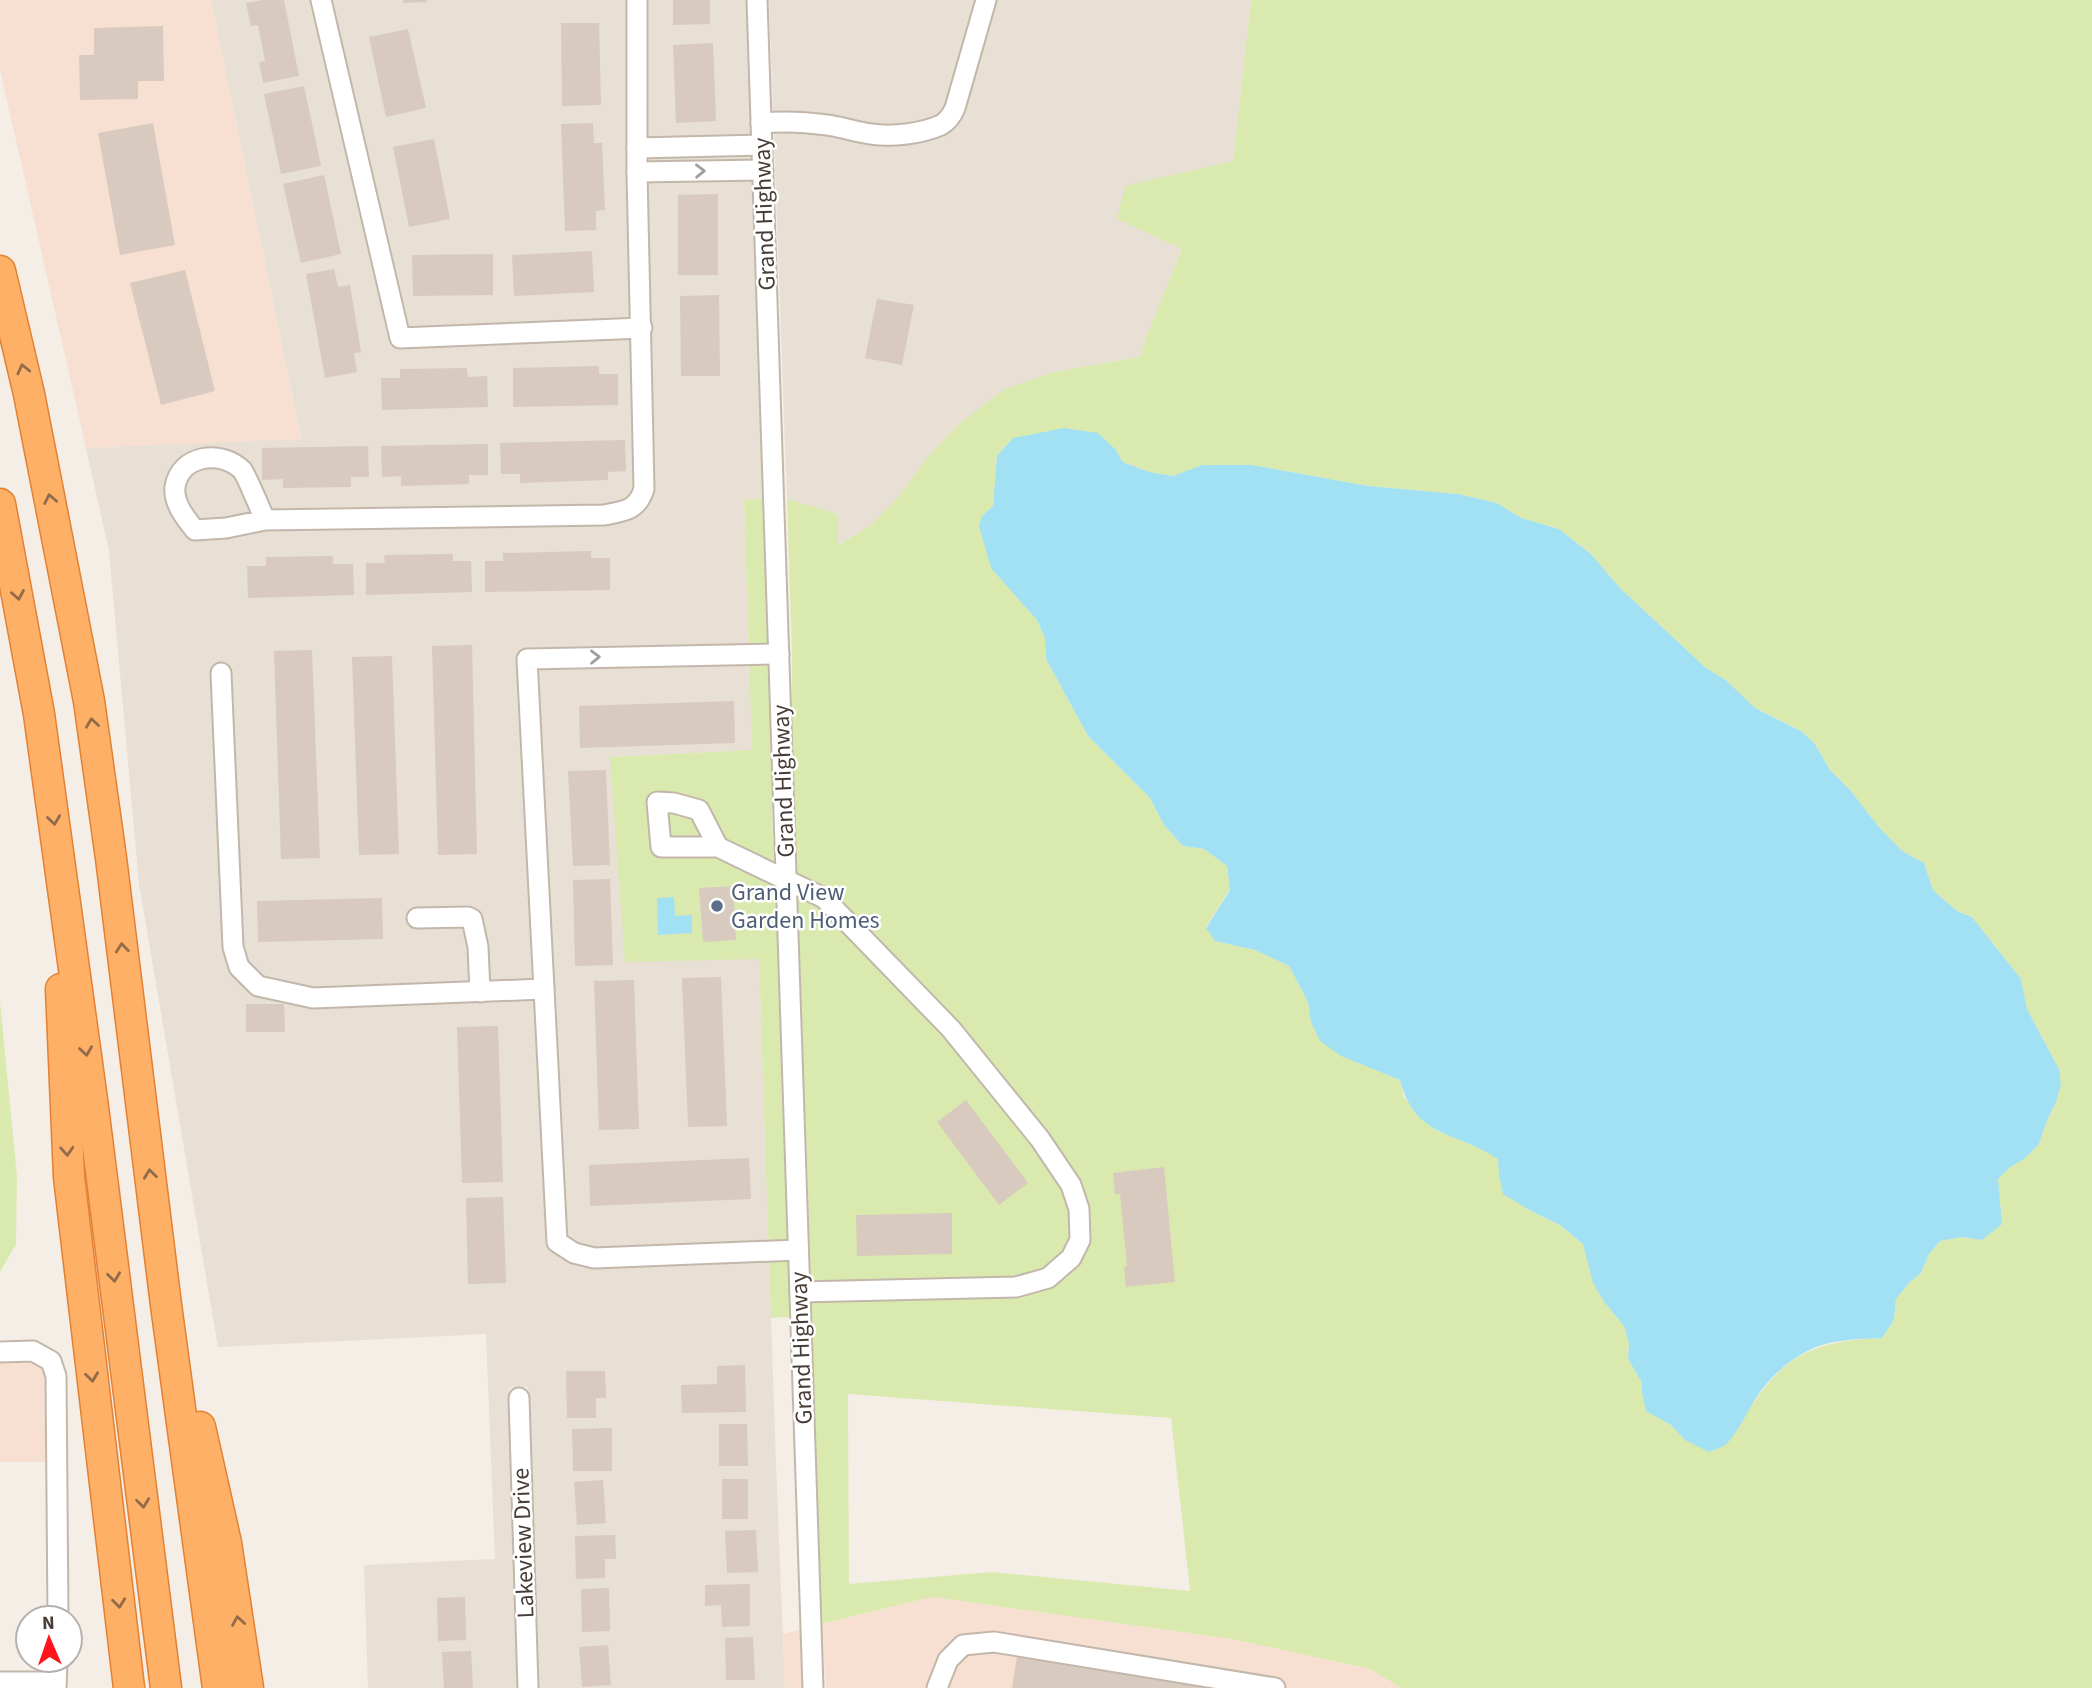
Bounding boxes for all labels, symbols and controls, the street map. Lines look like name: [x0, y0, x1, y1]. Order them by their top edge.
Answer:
street label: Grand Highway: [744, 137, 785, 291]
one-way arrow: [695, 163, 706, 179]
one-way arrow: [17, 363, 31, 375]
one-way arrow: [44, 493, 59, 505]
one-way arrow: [10, 589, 25, 601]
one-way arrow: [590, 650, 601, 665]
street label: Grand Highway: [763, 704, 804, 858]
one-way arrow: [85, 717, 100, 729]
one-way arrow: [46, 814, 61, 826]
place label: Grand View Garden Homes: [731, 875, 880, 938]
marker: Grand View Garden Homes: [709, 898, 725, 914]
one-way arrow: [114, 943, 129, 954]
one-way arrow: [78, 1045, 93, 1057]
one-way arrow: [60, 1146, 75, 1157]
one-way arrow: [142, 1168, 157, 1180]
one-way arrow: [107, 1271, 122, 1283]
street label: Grand Highway: [781, 1271, 822, 1425]
one-way arrow: [85, 1371, 100, 1383]
street label: Lakeview Drive: [503, 1467, 544, 1619]
one-way arrow: [135, 1497, 150, 1509]
one-way arrow: [111, 1597, 126, 1609]
north arrow: [14, 1604, 84, 1674]
text: N: [42, 1610, 55, 1637]
one-way arrow: [231, 1615, 246, 1626]

